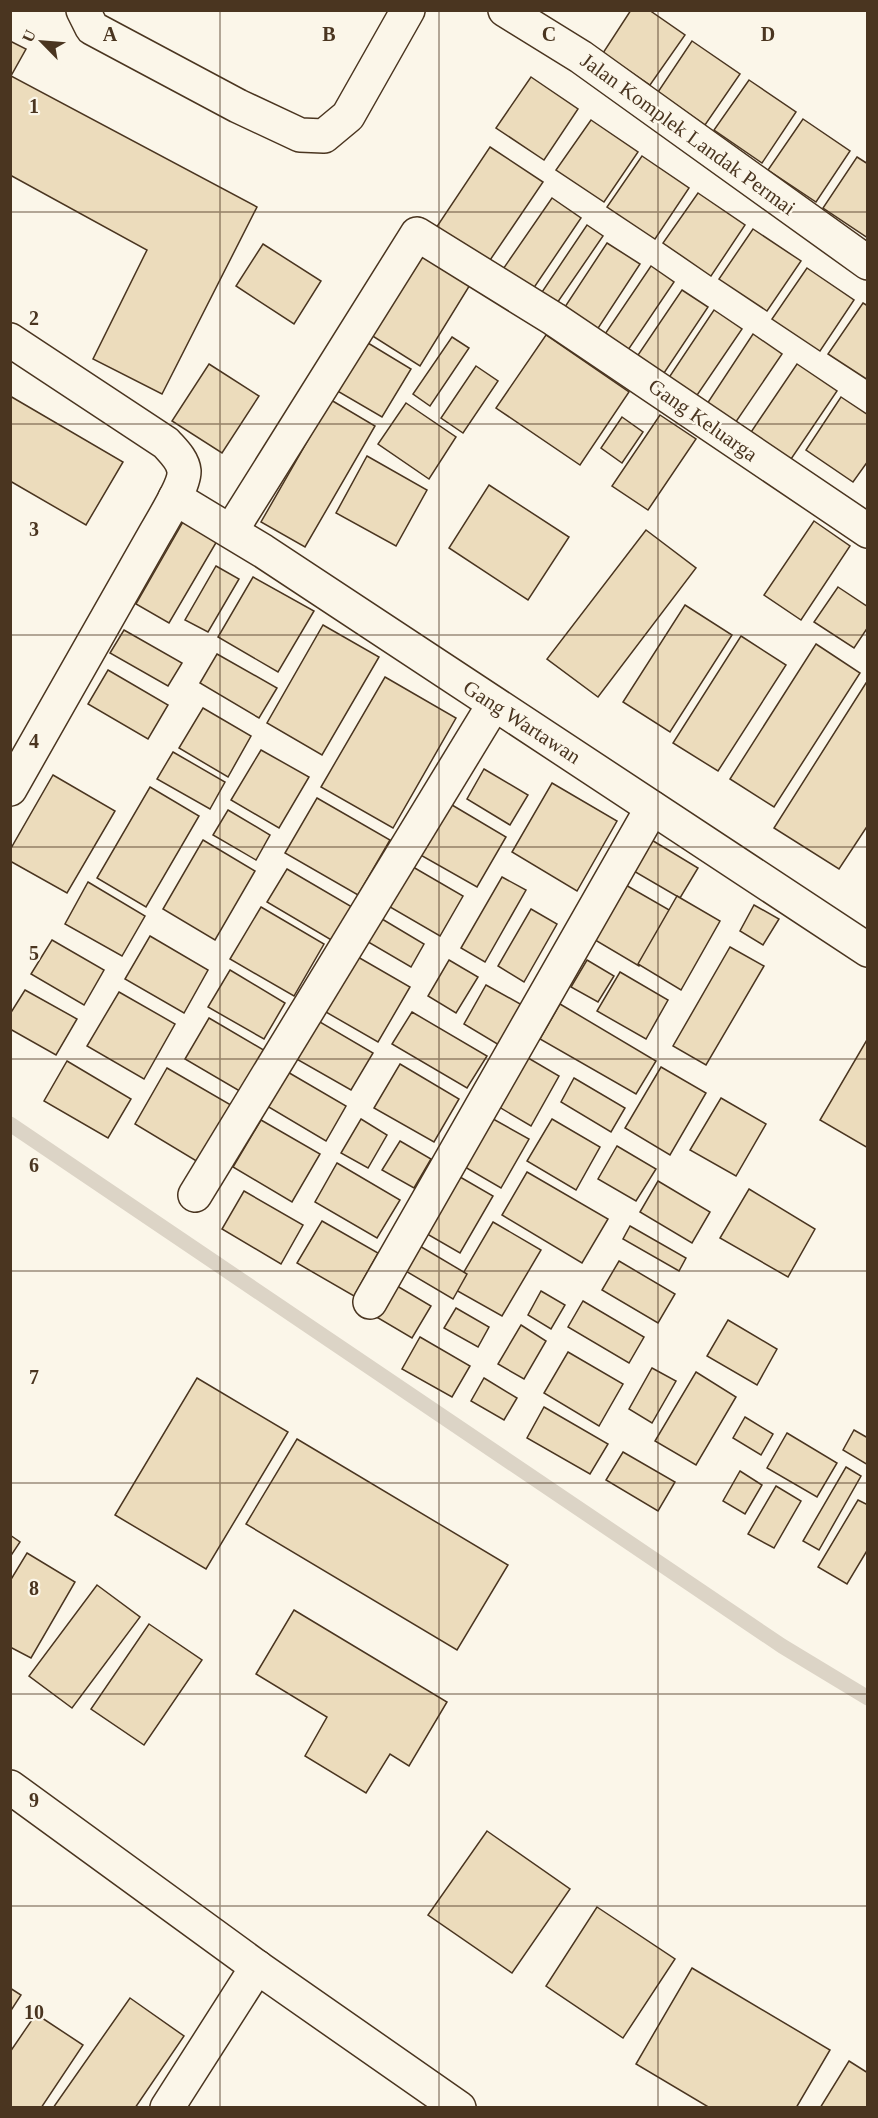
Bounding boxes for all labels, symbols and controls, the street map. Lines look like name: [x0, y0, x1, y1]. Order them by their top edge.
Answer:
north arrow: [12, 12, 72, 72]
text: A: [103, 23, 118, 45]
text: B: [322, 23, 336, 45]
text: C: [542, 23, 556, 45]
text: D: [761, 23, 775, 45]
text: U: [19, 27, 39, 45]
street label: Jalan Komplek Landak Permai: [576, 48, 800, 220]
text: 1: [29, 95, 39, 117]
text: 2: [29, 307, 39, 329]
street label: Gang Keluarga: [644, 374, 763, 467]
text: 3: [29, 518, 39, 540]
street label: Gang Wartawan: [459, 675, 586, 769]
text: 4: [29, 730, 39, 752]
text: 5: [29, 942, 39, 964]
text: 6: [29, 1154, 39, 1176]
text: 7: [29, 1366, 39, 1388]
text: 8: [29, 1577, 39, 1599]
text: 9: [29, 1789, 39, 1811]
text: 10: [24, 2001, 44, 2023]

